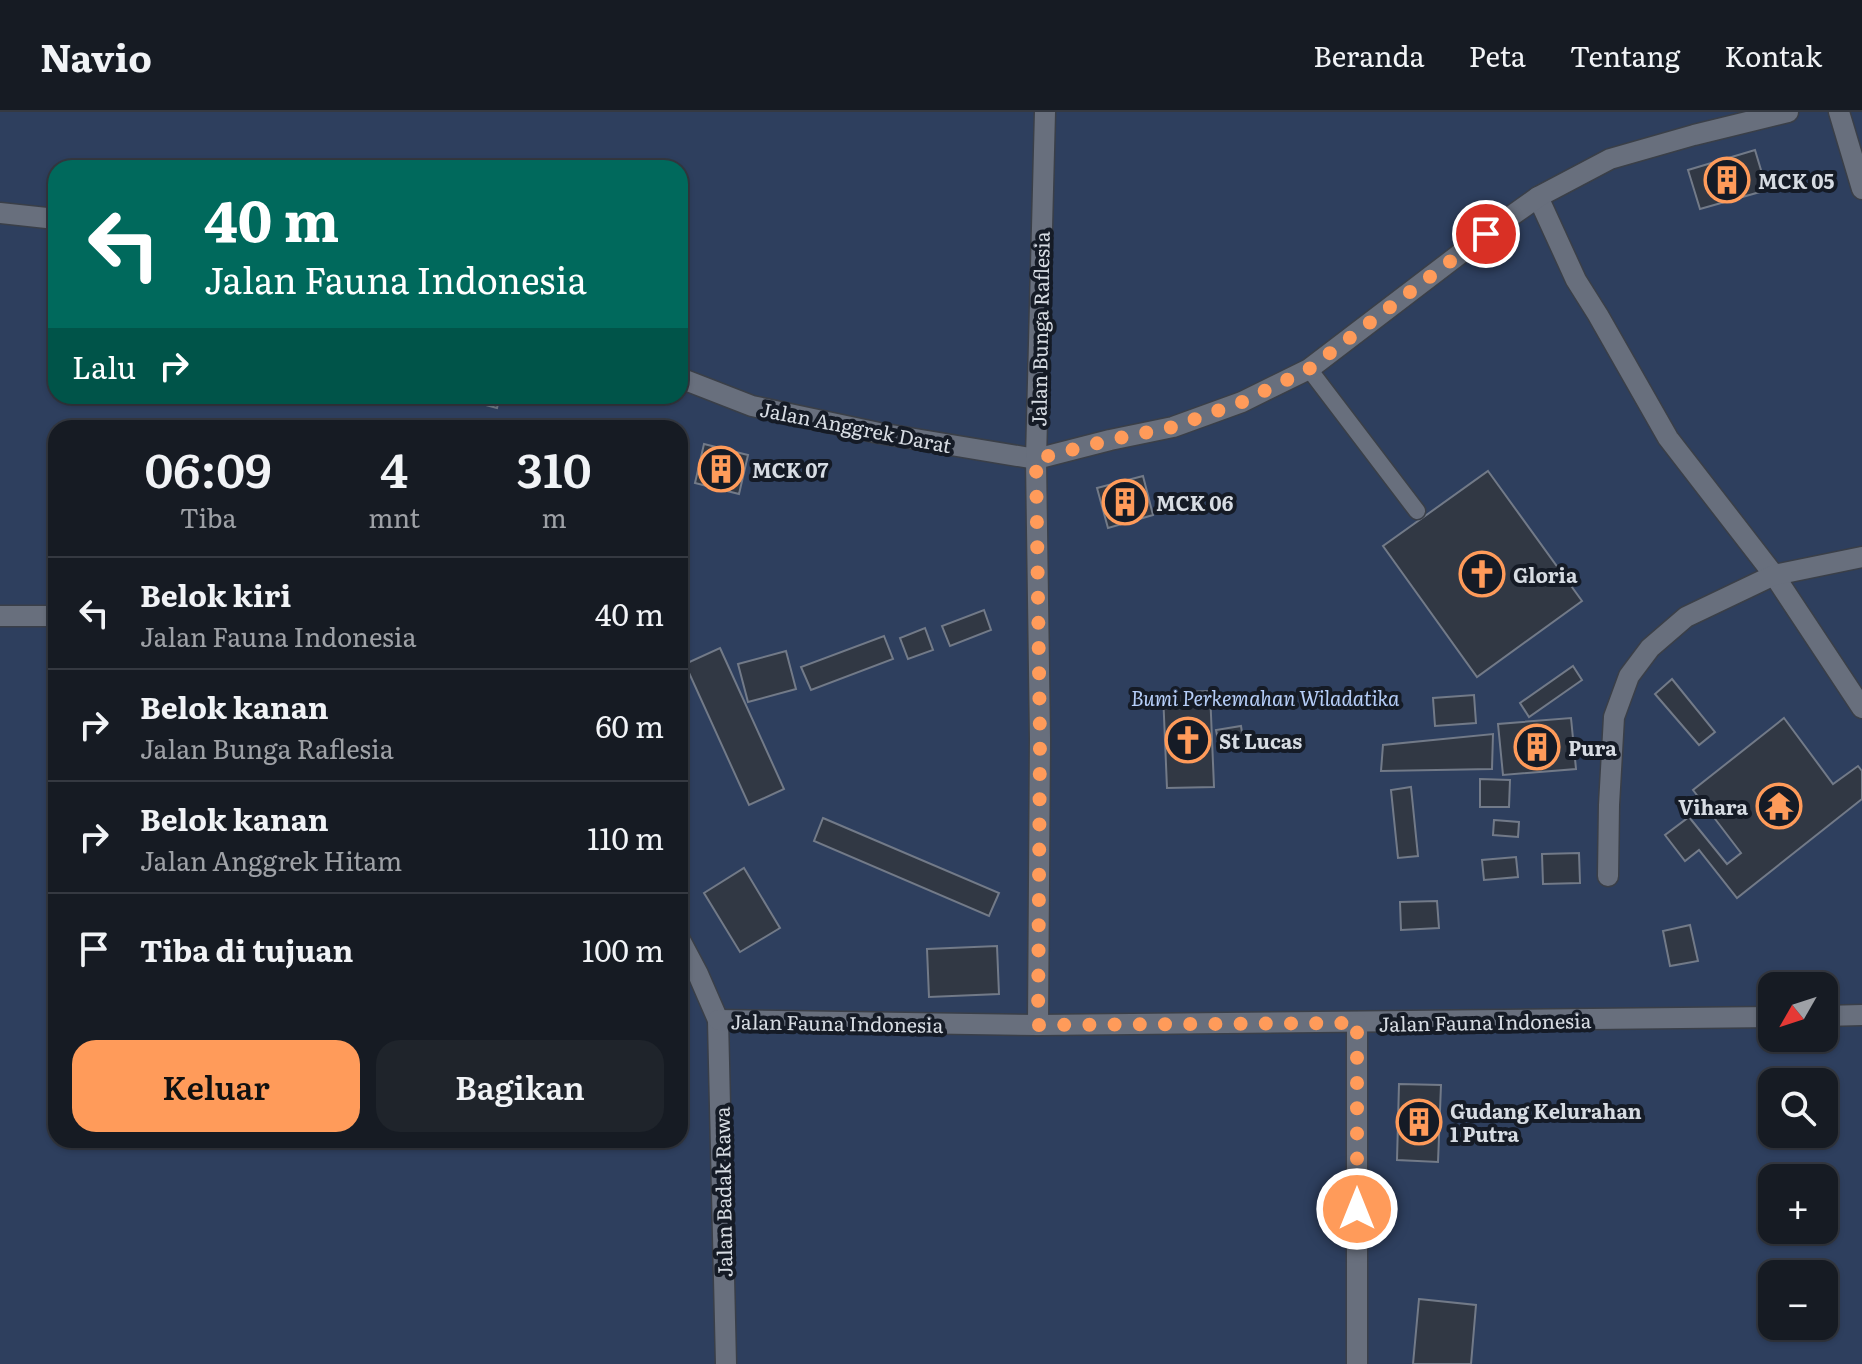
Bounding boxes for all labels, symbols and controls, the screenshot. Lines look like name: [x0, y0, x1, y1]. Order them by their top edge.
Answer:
text: Navio: [40, 27, 152, 84]
text: Beranda: [1313, 34, 1425, 76]
text: Peta: [1469, 34, 1526, 76]
text: Tentang: [1570, 34, 1680, 76]
text: Kontak: [1724, 34, 1822, 76]
building icon: MCK 05: [1703, 156, 1751, 204]
place label: MCK 05: [1758, 165, 1835, 195]
text: 40 m: [204, 176, 339, 259]
icon: left: [72, 192, 176, 296]
pin: [1452, 200, 1520, 268]
icon: arrive: [1464, 212, 1508, 256]
street label: Jalan Bunga Raflesia: [1022, 231, 1056, 427]
text: Jalan Fauna Indonesia: [204, 252, 587, 305]
text: Lalu: [72, 344, 136, 388]
icon: right: [152, 344, 196, 388]
street label: Jalan Anggrek Darat: [758, 393, 954, 459]
text: 06:09: [144, 432, 272, 503]
text: 4: [380, 432, 408, 503]
text: 310: [517, 432, 592, 503]
building icon: MCK 07: [697, 445, 745, 493]
place label: MCK 07: [752, 454, 828, 484]
building icon: MCK 06: [1101, 478, 1149, 526]
place label: MCK 06: [1156, 487, 1234, 517]
text: Tiba: [180, 497, 237, 536]
text: mnt: [368, 497, 420, 536]
text: m: [541, 497, 567, 536]
church icon: Gloria: [1458, 550, 1506, 598]
place label: Gloria: [1513, 559, 1578, 589]
text: Belok kiri: [140, 572, 291, 616]
icon: left: [72, 591, 116, 635]
text: 40 m: [595, 591, 664, 635]
text: Jalan Fauna Indonesia: [140, 616, 416, 655]
park label: Bumi Perkemahan Wiladatika: [1131, 682, 1400, 712]
text: Belok kanan: [140, 684, 329, 728]
icon: right: [72, 703, 116, 747]
text: 60 m: [595, 703, 664, 747]
church icon: St Lucas: [1164, 716, 1212, 764]
building icon: Pura: [1513, 723, 1561, 771]
place label: St Lucas: [1219, 725, 1302, 755]
text: Jalan Bunga Raflesia: [140, 728, 394, 767]
place label: Pura: [1568, 732, 1617, 762]
temple icon: Vihara: [1755, 782, 1803, 830]
place label: Vihara: [1678, 791, 1748, 821]
text: Belok kanan: [140, 796, 329, 840]
icon: right: [72, 815, 116, 859]
text: 110 m: [587, 815, 664, 859]
text: Jalan Anggrek Hitam: [140, 840, 402, 879]
icon: arrive: [72, 927, 116, 971]
text: Tiba di tujuan: [140, 927, 353, 971]
text: 100 m: [582, 927, 664, 971]
north arrow: [1758, 972, 1838, 1052]
map controls: [1758, 972, 1838, 1340]
street label: Jalan Fauna Indonesia: [1378, 1004, 1592, 1038]
street label: Jalan Fauna Indonesia: [730, 1005, 944, 1039]
button: Keluar: [72, 1040, 360, 1132]
button: Bagikan: [376, 1040, 664, 1132]
button: search: [1758, 1068, 1838, 1148]
place label: Gudang Kelurahan 1 Putra: [1450, 1095, 1642, 1148]
building icon: Gudang Kelurahan 1 Putra: [1395, 1098, 1443, 1146]
street label: Jalan Badak Rawa: [706, 1106, 738, 1278]
button: +: [1758, 1164, 1838, 1244]
position arrow: [1315, 1167, 1399, 1251]
button: −: [1758, 1260, 1838, 1340]

